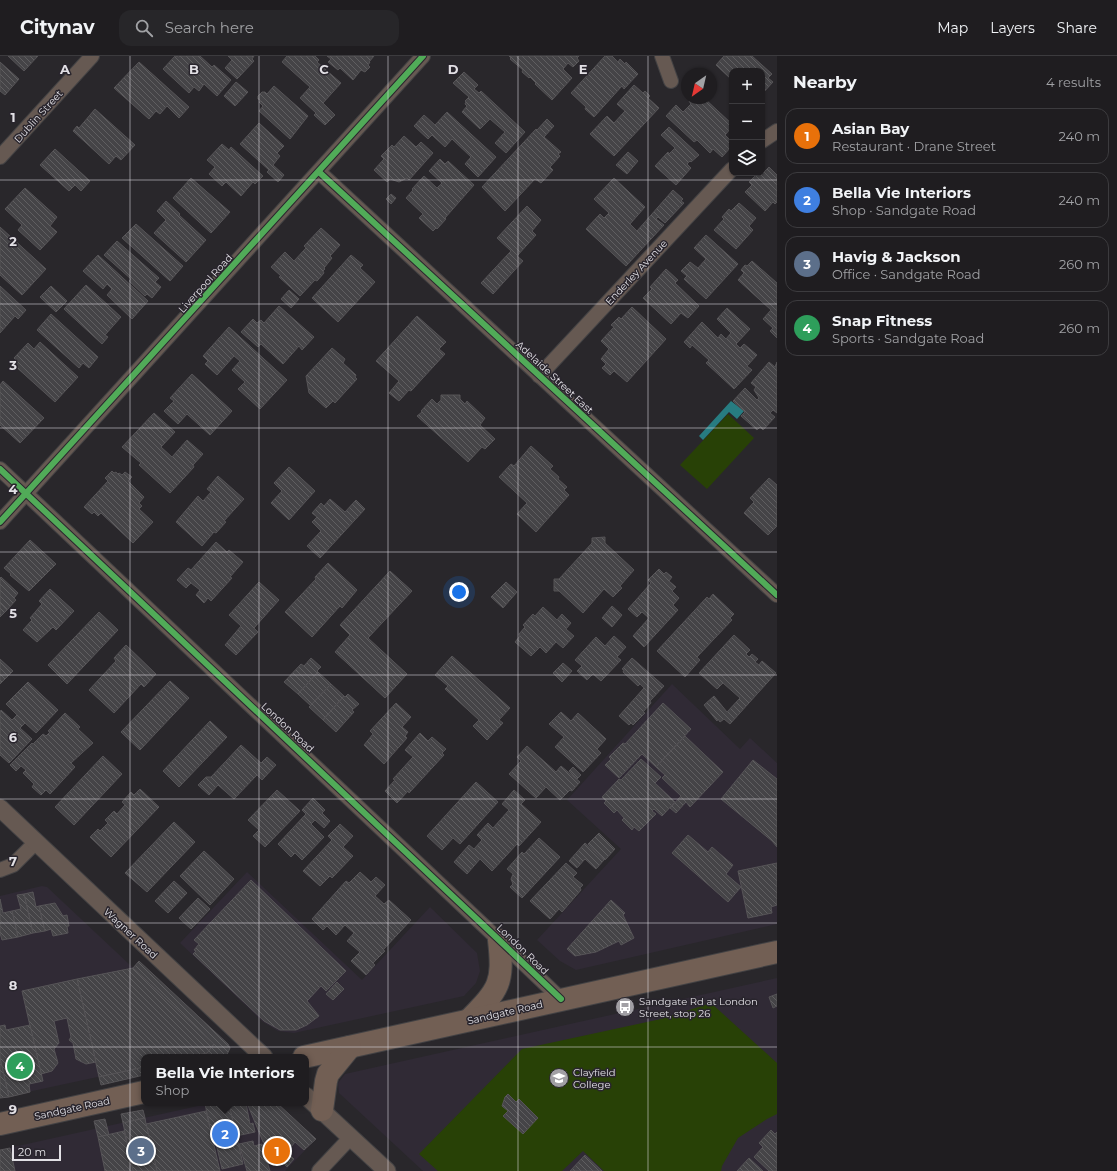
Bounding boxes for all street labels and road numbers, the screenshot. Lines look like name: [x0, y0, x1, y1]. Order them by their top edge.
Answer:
street label: Dublin Street: [11, 87, 66, 145]
street label: Enderley Avenue: [603, 237, 670, 308]
street label: Liverpool Road: [176, 251, 235, 315]
street label: Adelaide Street East: [513, 338, 596, 417]
street label: London Road: [259, 700, 317, 755]
street label: Wagner Road: [101, 905, 160, 962]
street label: London Road: [494, 921, 551, 977]
street label: Sandgate Road: [466, 997, 544, 1027]
street label: Sandgate Road: [33, 1094, 111, 1123]

